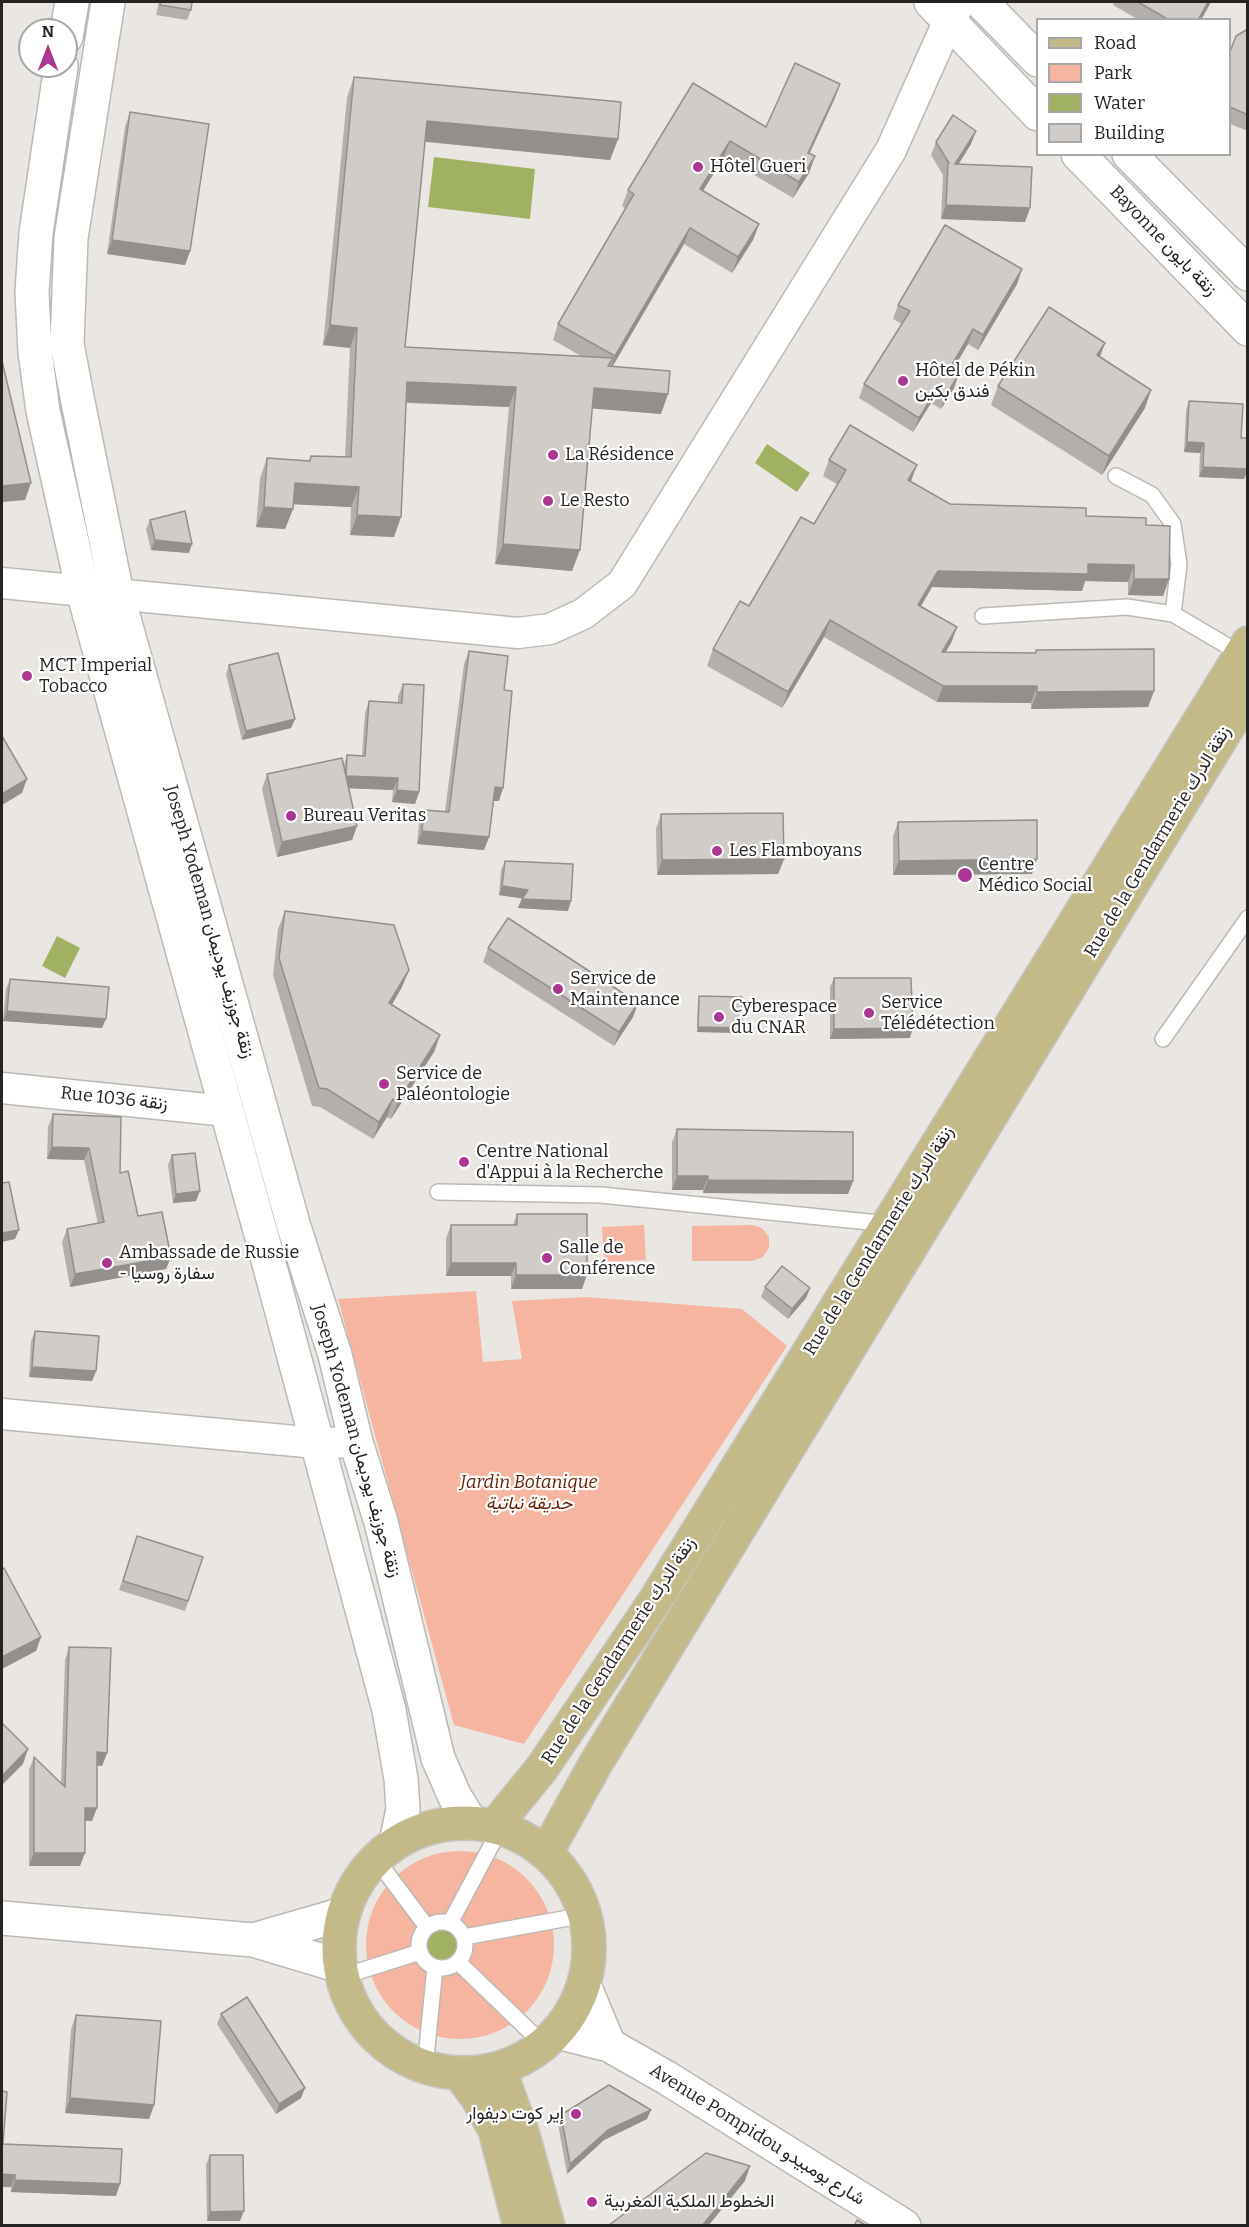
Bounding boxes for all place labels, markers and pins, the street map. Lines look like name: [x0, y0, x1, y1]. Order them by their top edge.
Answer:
place label: Hôtel Gueri: [710, 156, 806, 178]
marker: Hôtel Gueri: [691, 160, 705, 174]
place label: Hôtel de Pékin فندق بكين: [915, 360, 1035, 403]
marker: Hôtel de Pékin فندق بكين: [896, 374, 910, 388]
place label: La Résidence: [565, 444, 674, 466]
marker: La Résidence: [546, 448, 560, 462]
place label: Le Resto: [560, 490, 630, 512]
marker: Le Resto: [541, 494, 555, 508]
place label: MCT Imperial Tobacco: [39, 655, 152, 698]
marker: MCT Imperial Tobacco: [20, 669, 34, 683]
place label: Bureau Veritas: [303, 805, 426, 827]
marker: Bureau Veritas: [284, 809, 298, 823]
place label: Les Flamboyans: [729, 840, 862, 862]
marker: Les Flamboyans: [710, 844, 724, 858]
place label: Centre Médico Social: [978, 854, 1093, 896]
marker: Centre Médico Social: [956, 866, 974, 884]
place label: Service de Maintenance: [570, 968, 680, 1010]
marker: Service de Maintenance: [551, 982, 565, 996]
place label: Service Télédétection: [881, 992, 995, 1034]
place label: Cyberespace du CNAR: [731, 996, 837, 1038]
marker: Service Télédétection: [862, 1006, 876, 1020]
marker: Cyberespace du CNAR: [712, 1010, 726, 1024]
place label: Service de Paléontologie: [396, 1063, 510, 1106]
marker: Service de Paléontologie: [377, 1077, 391, 1091]
place label: Centre National d'Appui à la Recherche: [476, 1141, 663, 1184]
marker: Centre National d'Appui à la Recherche: [457, 1155, 471, 1169]
place label: Salle de Conférence: [559, 1237, 655, 1280]
place label: Ambassade de Russie - سفارة روسيا: [119, 1242, 299, 1284]
marker: Salle de Conférence: [540, 1251, 554, 1265]
marker: Ambassade de Russie - سفارة روسيا: [100, 1256, 114, 1270]
place label: إير كوت ديفوار: [466, 2103, 564, 2125]
marker: إير كوت ديفوار: [569, 2107, 583, 2121]
place label: الخطوط الملكية المغربية: [604, 2191, 774, 2213]
marker: الخطوط الملكية المغربية: [585, 2195, 599, 2209]

